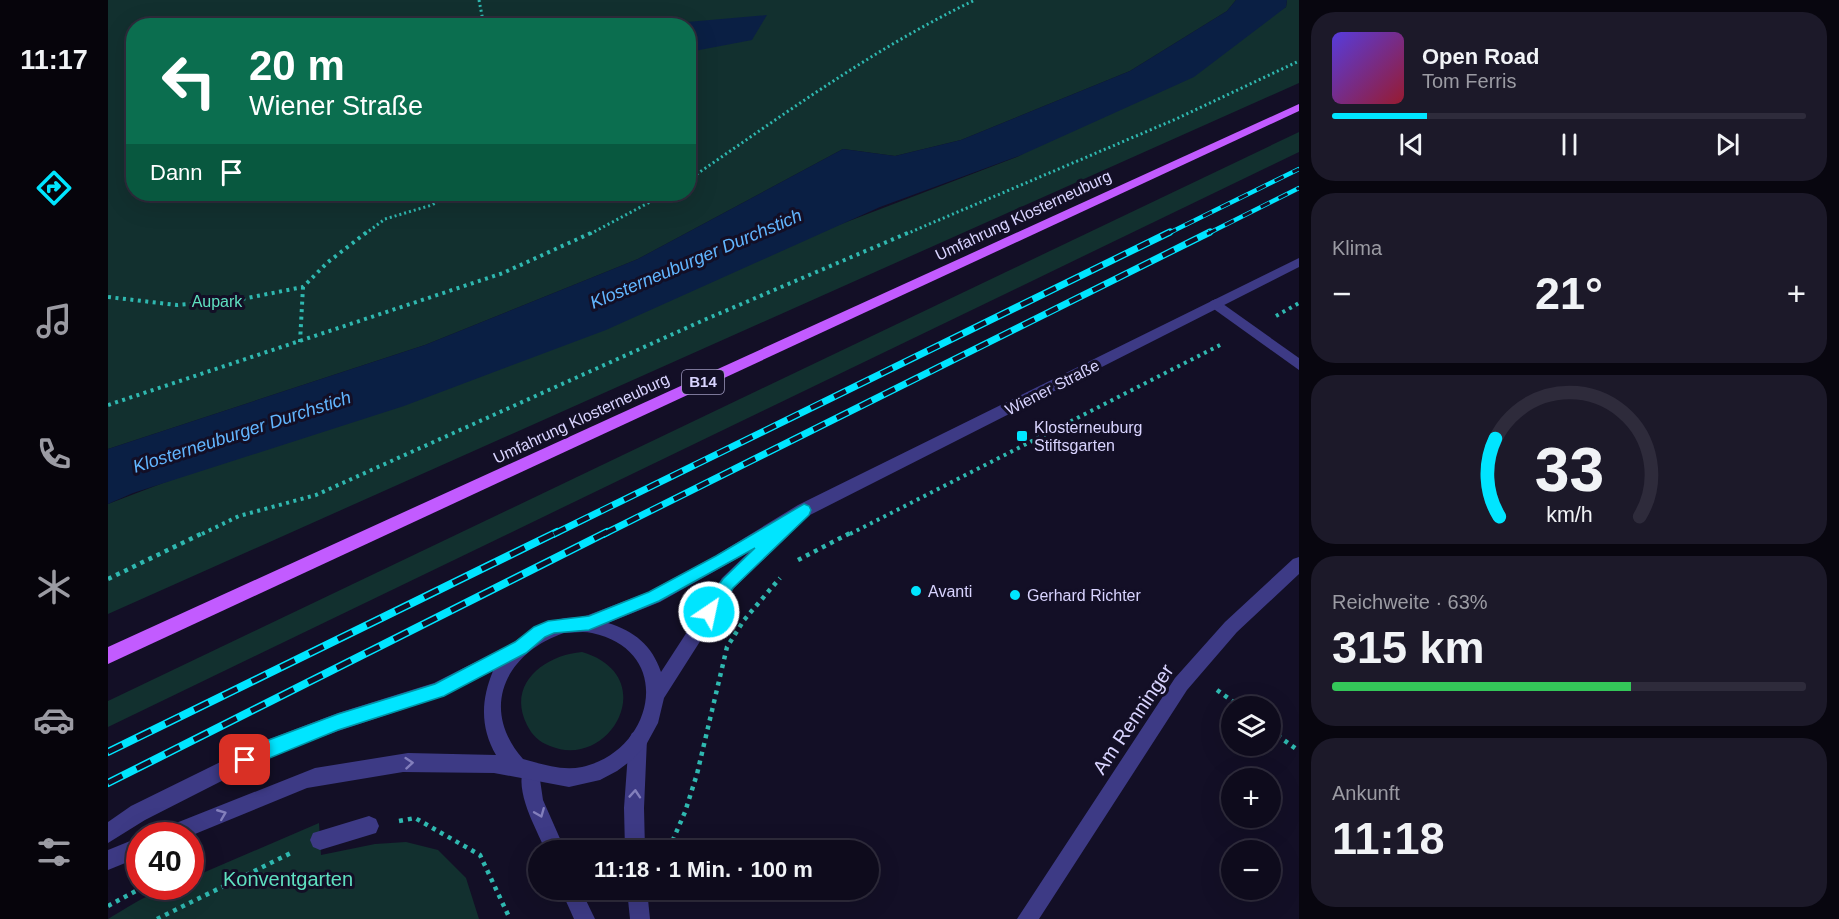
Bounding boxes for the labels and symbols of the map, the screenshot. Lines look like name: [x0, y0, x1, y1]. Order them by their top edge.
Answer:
street label: Umfahrung Klosterneuburg: [933, 167, 1114, 264]
water label: Klosterneuburger Durchstich: [587, 205, 805, 313]
park label: Aupark: [192, 293, 243, 310]
street label: Wiener Straße: [1002, 356, 1102, 418]
street label: Umfahrung Klosterneuburg: [491, 370, 672, 467]
road number: B14: [682, 370, 724, 394]
water label: Klosterneuburger Durchstich: [130, 387, 354, 477]
place label: Klosterneuburg Stiftsgarten: [1034, 419, 1143, 454]
marker: Klosterneuburg Stiftsgarten: [1015, 429, 1029, 443]
position arrow: [677, 580, 741, 644]
place label: Avanti: [928, 583, 972, 600]
marker: Avanti: [909, 584, 923, 598]
place label: Gerhard Richter: [1027, 587, 1141, 604]
marker: Gerhard Richter: [1008, 588, 1022, 602]
street label: Am Renninger: [1088, 660, 1178, 778]
pin: [219, 734, 270, 785]
one-way arrow: [405, 757, 414, 770]
one-way arrow: [628, 790, 641, 799]
one-way arrow: [533, 806, 545, 817]
one-way arrow: [216, 809, 227, 821]
speed limit sign: 40: [126, 822, 204, 900]
park label: Konventgarten: [223, 868, 353, 890]

